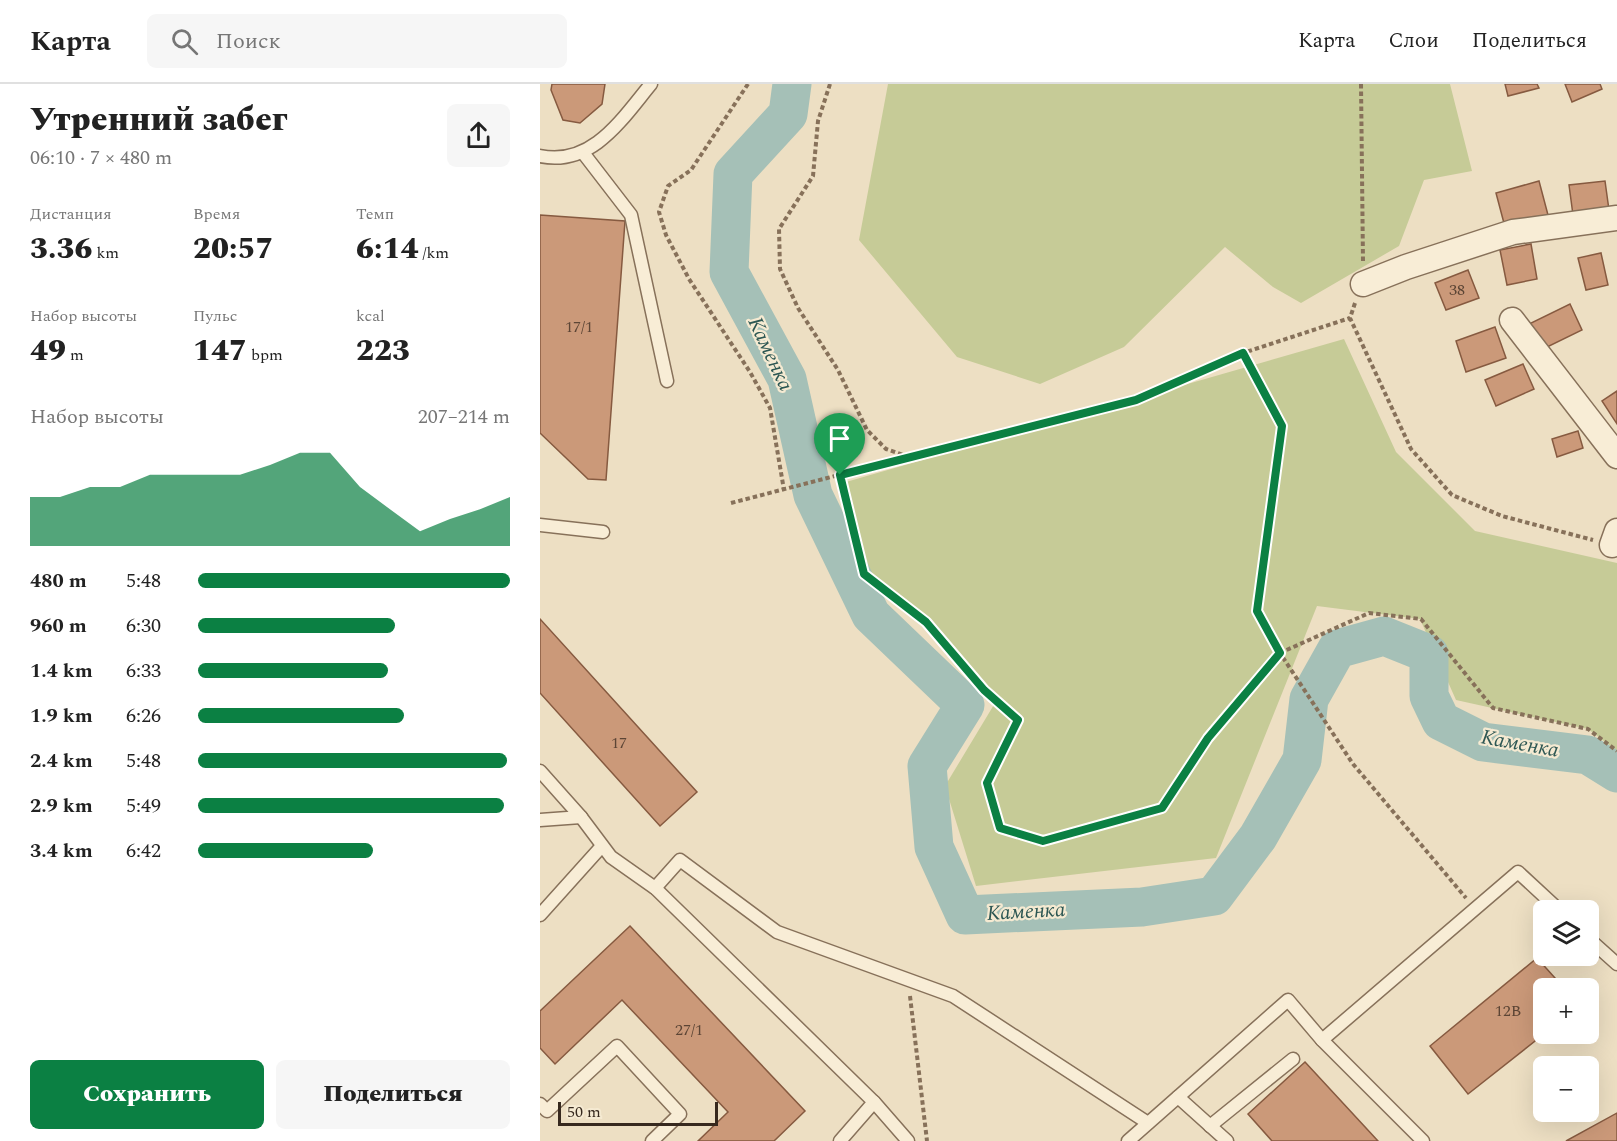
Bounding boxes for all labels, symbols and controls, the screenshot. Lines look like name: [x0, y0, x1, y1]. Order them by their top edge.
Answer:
search box: [147, 14, 567, 68]
text: Карта: [30, 20, 111, 63]
icon: search: [168, 25, 201, 58]
text: Поиск: [216, 25, 281, 58]
text: Карта: [1298, 25, 1355, 57]
text: Слои: [1388, 25, 1439, 57]
text: Поделиться: [1472, 25, 1587, 57]
text: Утренний забег: [30, 95, 287, 145]
button: share: [447, 104, 510, 167]
text: 06:10 · 7 × 480 m: [30, 143, 172, 173]
text: Дистанция: [30, 202, 112, 226]
text: Время: [193, 202, 240, 226]
text: Темп: [356, 202, 394, 226]
text: 3.36: [30, 226, 92, 272]
text: 20:57: [193, 226, 273, 272]
text: 6:14: [356, 226, 418, 272]
text: km: [92, 241, 119, 265]
text: /km: [418, 241, 449, 265]
house number: 38: [1449, 278, 1465, 302]
text: Набор высоты: [30, 304, 137, 328]
text: Пульс: [193, 304, 237, 328]
text: kcal: [356, 304, 385, 328]
water label: Каменка: [739, 312, 801, 397]
house number: 17/1: [565, 315, 593, 339]
text: 49: [30, 328, 66, 374]
text: 147: [193, 328, 247, 374]
text: 223: [356, 328, 410, 374]
text: m: [66, 343, 84, 367]
text: bpm: [247, 343, 283, 367]
text: Набор высоты: [30, 402, 164, 432]
text: 207–214 m: [418, 402, 510, 432]
pin: [814, 413, 865, 475]
icon: arrive: [823, 422, 856, 455]
text: 480 m: [30, 566, 87, 596]
text: 5:48: [126, 566, 161, 596]
text: 960 m: [30, 611, 87, 641]
text: 6:30: [126, 611, 161, 641]
text: 1.4 km: [30, 656, 93, 686]
text: 6:33: [126, 656, 161, 686]
text: 1.9 km: [30, 701, 93, 731]
text: 6:26: [126, 701, 161, 731]
water label: Каменка: [1479, 721, 1562, 767]
house number: 17: [611, 731, 627, 755]
text: 2.4 km: [30, 746, 93, 776]
text: 5:48: [126, 746, 161, 776]
text: 2.9 km: [30, 791, 93, 821]
text: 5:49: [126, 791, 161, 821]
text: 3.4 km: [30, 836, 93, 866]
text: 6:42: [126, 836, 161, 866]
water label: Каменка: [986, 894, 1066, 930]
map controls: [1533, 900, 1599, 1122]
button: layers: [1533, 900, 1599, 966]
button: +: [1533, 978, 1599, 1044]
house number: 12В: [1495, 999, 1521, 1023]
house number: 27/1: [675, 1018, 703, 1042]
button: −: [1533, 1056, 1599, 1122]
button: Сохранить: [30, 1060, 264, 1129]
button: Поделиться: [276, 1060, 510, 1129]
scale bar: [558, 1099, 718, 1126]
text: 50 m: [567, 1100, 601, 1124]

